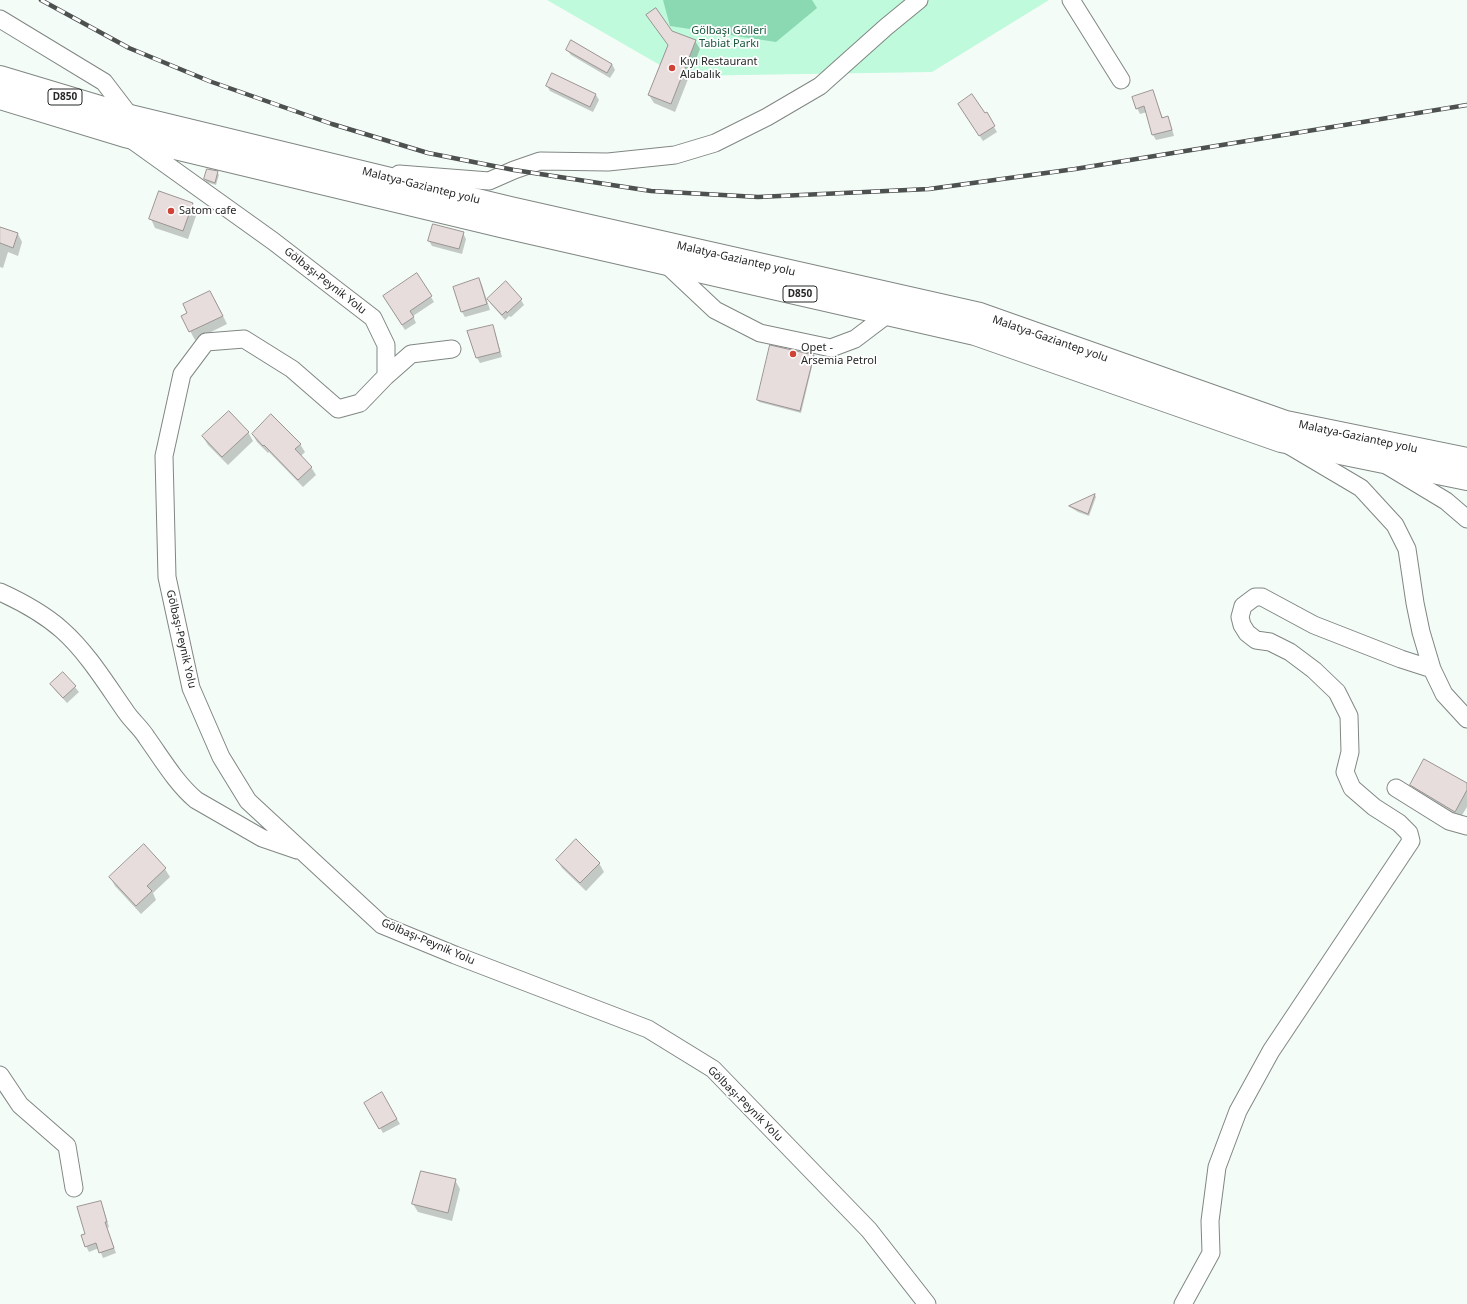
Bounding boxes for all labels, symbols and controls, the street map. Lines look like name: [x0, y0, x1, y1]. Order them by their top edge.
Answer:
park label: Gölbaşı Gölleri Tabiat Parkı: [691, 24, 767, 50]
place label: Kıyı Restaurant Alabalık: [680, 55, 757, 81]
marker: Kıyı Restaurant Alabalık: [667, 63, 677, 73]
road number: D850: [48, 89, 82, 105]
street label: Malatya-Gaziantep yolu: [361, 165, 481, 207]
place label: Satom cafe: [179, 204, 236, 218]
marker: Satom cafe: [166, 206, 176, 216]
street label: Malatya-Gaziantep yolu: [675, 239, 797, 279]
street label: Gölbaşı-Peynik Yolu: [281, 245, 369, 317]
road number: D850: [783, 286, 817, 302]
street label: Malatya-Gaziantep yolu: [991, 313, 1109, 365]
place label: Opet - Arsemia Petrol: [801, 341, 877, 367]
marker: Opet - Arsemia Petrol: [788, 349, 798, 359]
street label: Malatya-Gaziantep yolu: [1297, 418, 1419, 456]
street label: Gölbaşı-Peynik Yolu: [163, 588, 199, 690]
street label: Gölbaşı-Peynik Yolu: [379, 916, 477, 968]
street label: Gölbaşı-Peynik Yolu: [705, 1064, 785, 1144]

